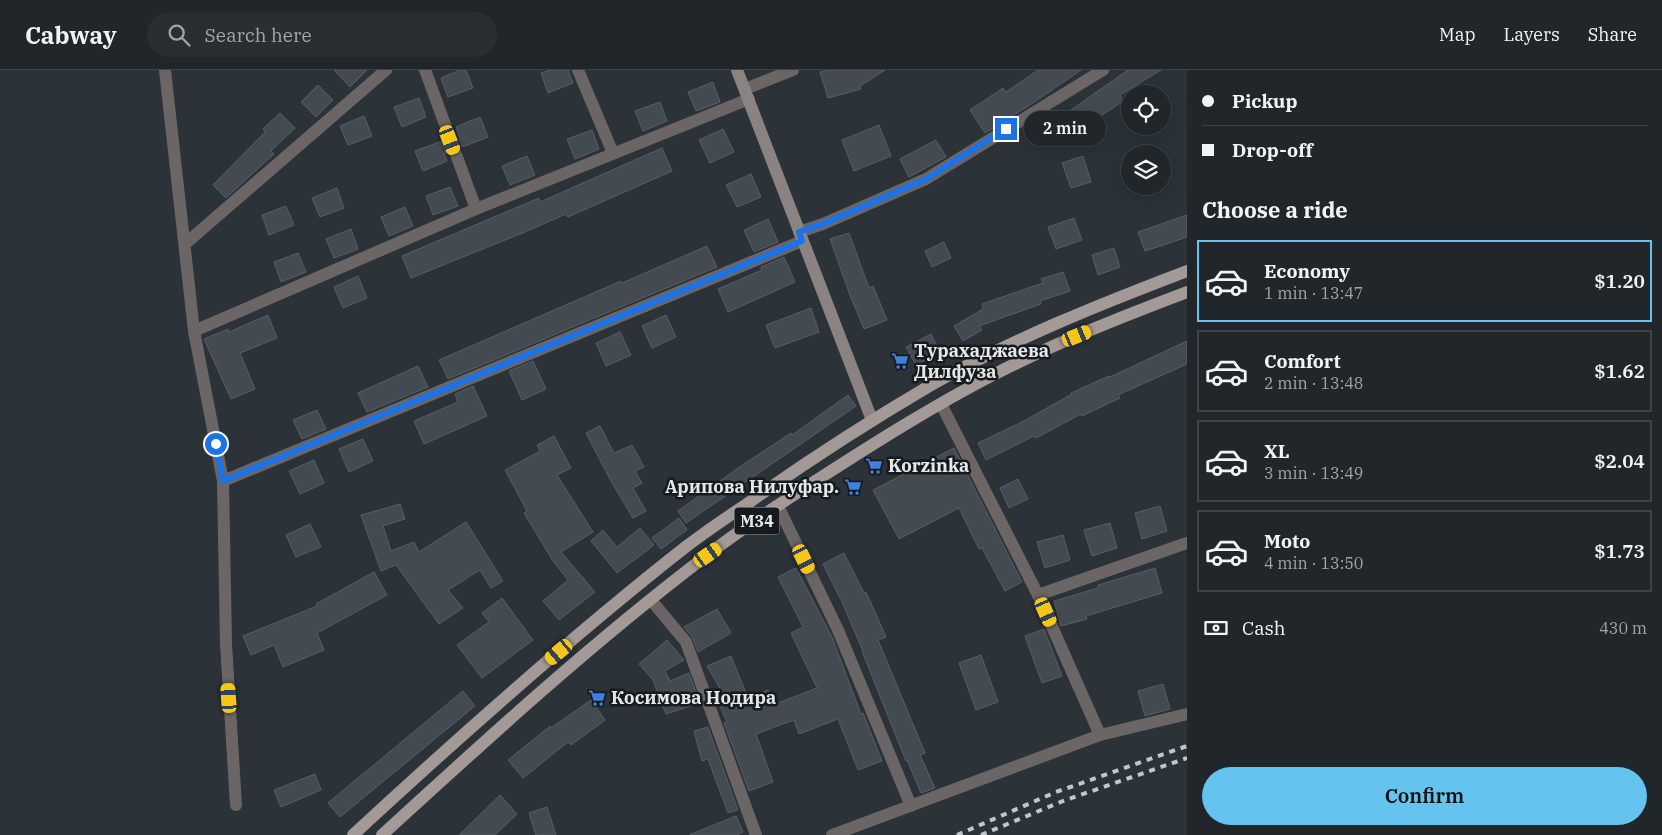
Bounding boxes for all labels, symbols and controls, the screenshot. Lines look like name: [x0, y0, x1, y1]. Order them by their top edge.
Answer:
search box: [147, 12, 497, 57]
text: Cabway: [25, 19, 117, 51]
icon: search: [165, 21, 193, 49]
text: Search here: [205, 23, 312, 47]
text: Map: [1439, 23, 1476, 46]
text: Layers: [1504, 23, 1560, 46]
text: Share: [1588, 23, 1637, 46]
map controls: [1121, 85, 1171, 195]
button: locate: [1121, 85, 1171, 135]
text: Pickup: [1232, 89, 1297, 113]
callout: 2 min: [1024, 112, 1106, 146]
route end: [995, 118, 1017, 140]
text: 2 min: [1043, 118, 1087, 138]
car: [437, 123, 462, 157]
text: Drop-off: [1232, 138, 1313, 162]
button: layers: [1121, 145, 1171, 195]
text: Choose a ride: [1202, 195, 1348, 224]
icon: car: [1204, 259, 1249, 304]
text: Economy: [1264, 259, 1350, 283]
text: $1.20: [1594, 269, 1645, 293]
text: 1 min · 13:47: [1264, 283, 1363, 303]
car: [1060, 323, 1093, 349]
place label: Турахаджаева Дилфуза: [914, 339, 1049, 383]
icon: car: [1204, 349, 1249, 394]
text: Comfort: [1264, 349, 1341, 373]
supermarket icon: Турахаджаева Дилфуза: [890, 351, 910, 371]
text: $1.62: [1594, 359, 1645, 383]
text: 2 min · 13:48: [1264, 373, 1363, 393]
route start: [205, 433, 227, 455]
icon: car: [1204, 439, 1249, 484]
text: XL: [1264, 439, 1290, 463]
text: $2.04: [1594, 449, 1645, 473]
place label: Korzinka: [888, 454, 969, 477]
supermarket icon: Korzinka: [864, 456, 884, 476]
text: 3 min · 13:49: [1264, 463, 1363, 483]
place label: Арипова Нилуфар.: [665, 475, 839, 498]
supermarket icon: Арипова Нилуфар.: [843, 477, 863, 497]
road number: M34: [734, 508, 780, 534]
icon: car: [1204, 529, 1249, 574]
text: Moto: [1264, 529, 1310, 553]
text: $1.73: [1594, 539, 1645, 563]
car: [691, 540, 724, 570]
car: [790, 542, 817, 576]
text: 4 min · 13:50: [1264, 553, 1363, 573]
car: [1033, 595, 1058, 629]
icon: cash: [1202, 614, 1230, 642]
text: Cash: [1242, 616, 1286, 640]
text: 430 m: [1599, 618, 1647, 638]
car: [542, 637, 575, 667]
car: [220, 683, 237, 713]
place label: Косимова Нодира: [611, 686, 776, 709]
supermarket icon: Косимова Нодира: [587, 688, 607, 708]
button: Confirm: [1202, 767, 1647, 825]

